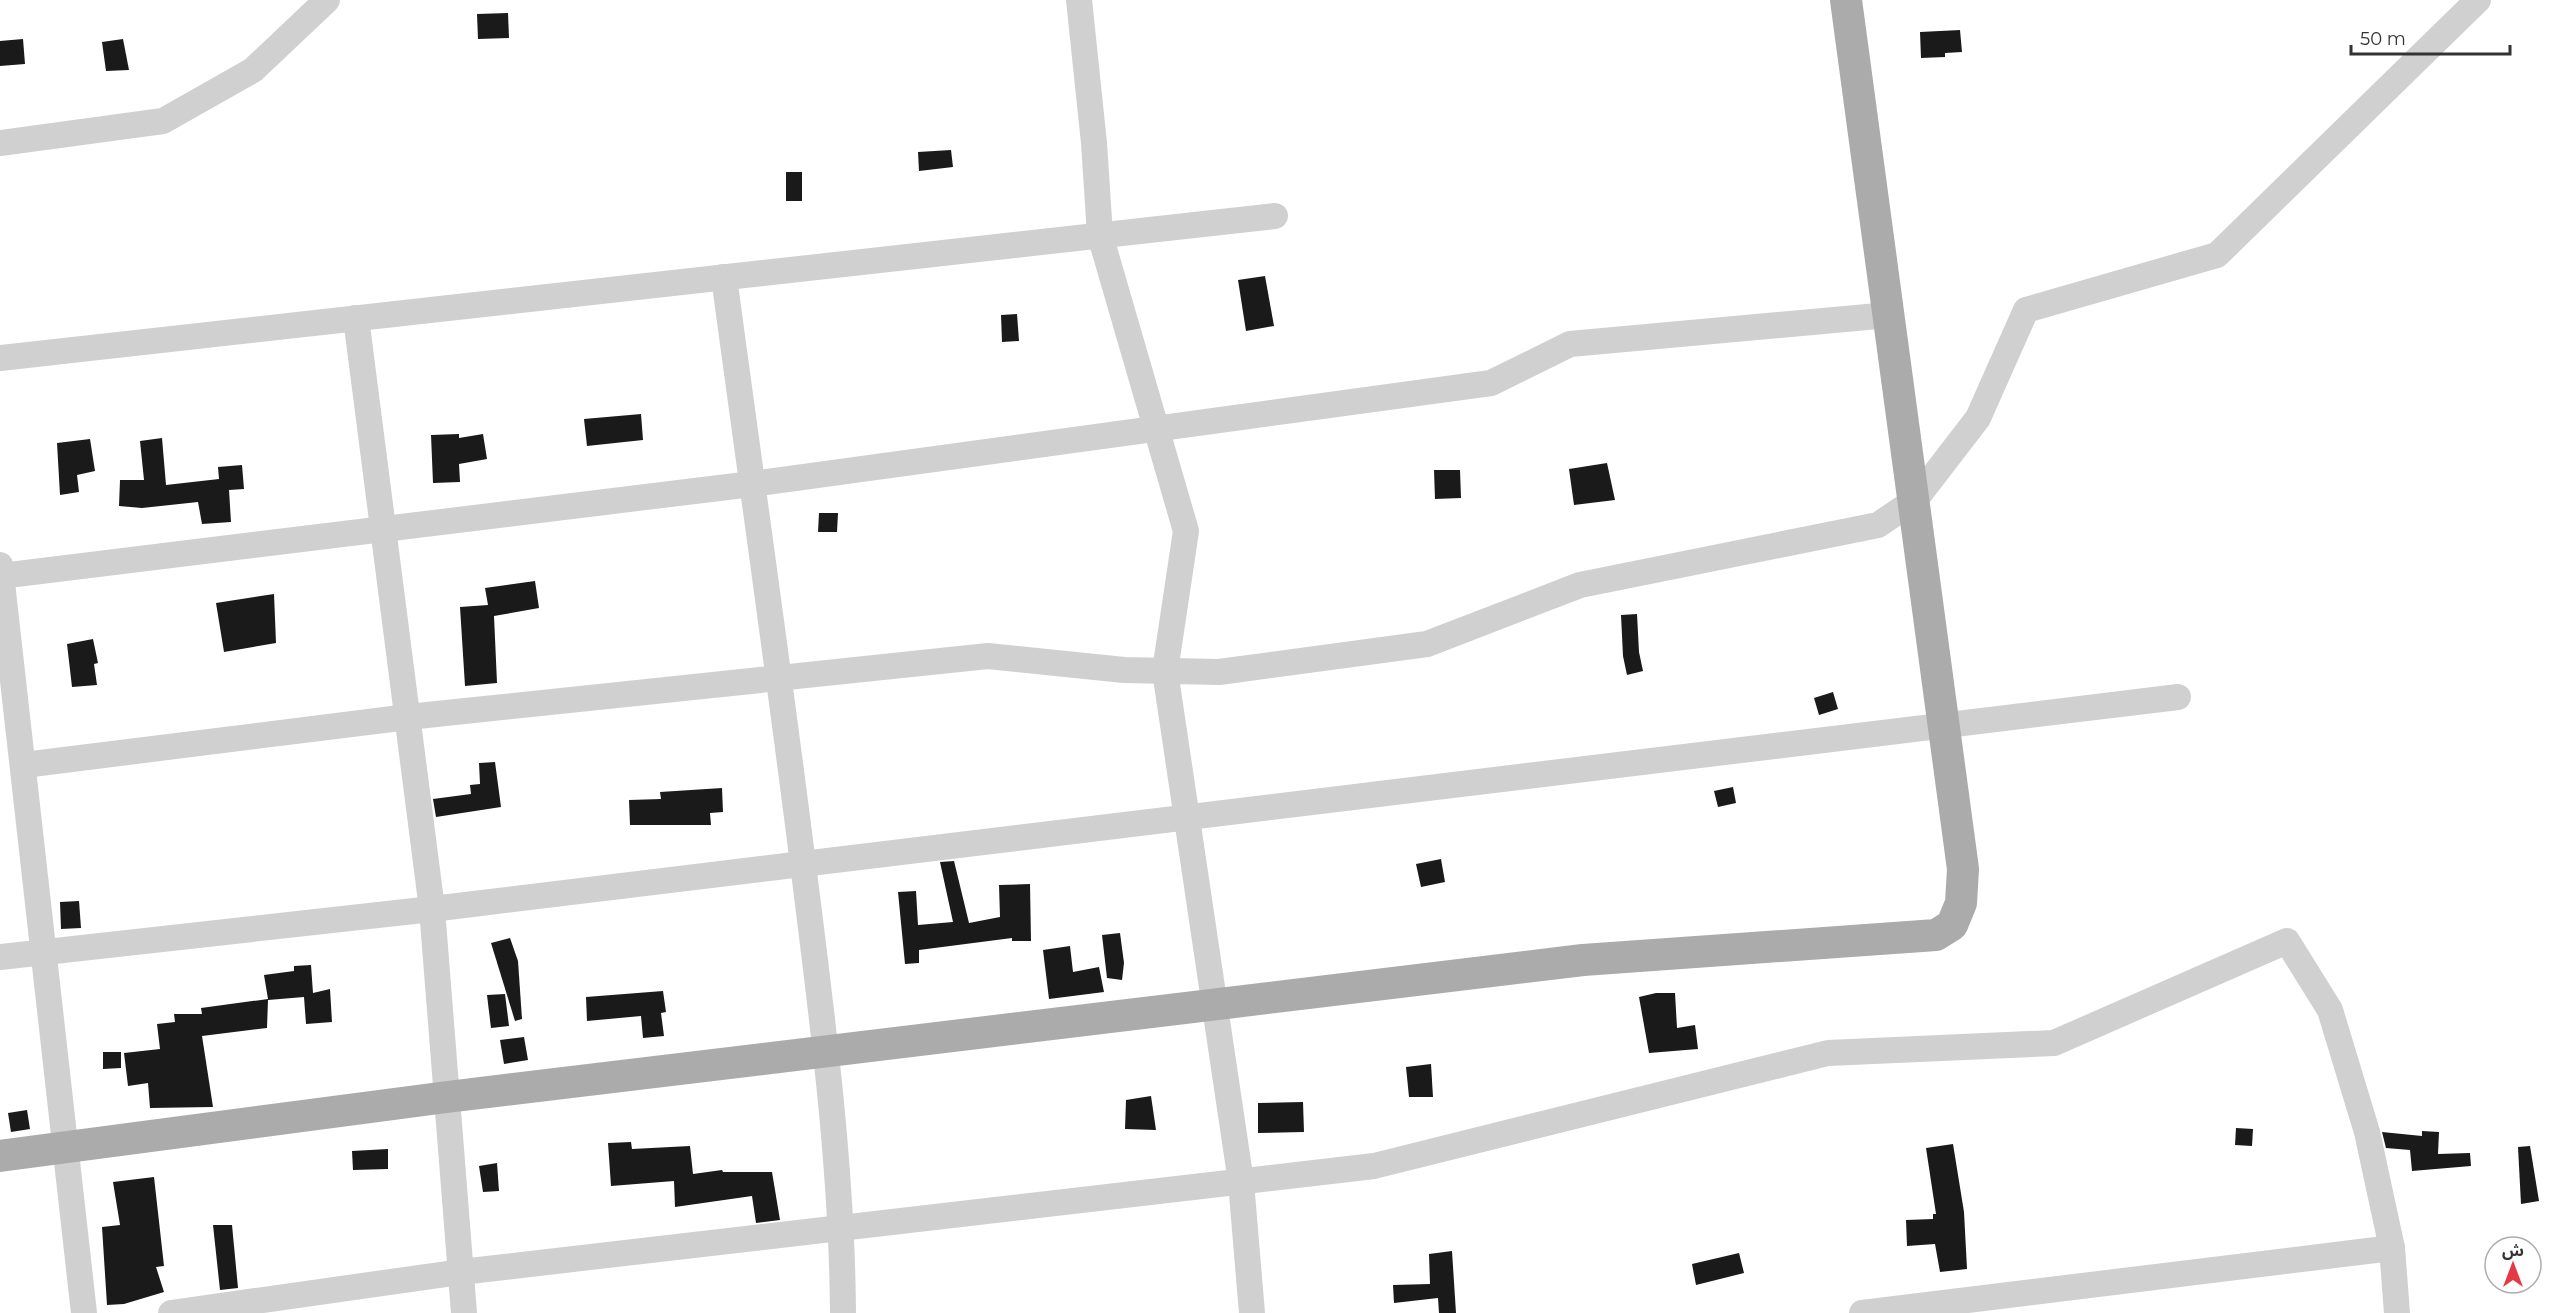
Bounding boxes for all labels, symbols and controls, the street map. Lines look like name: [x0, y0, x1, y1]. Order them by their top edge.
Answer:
scale bar: [2351, 18, 2510, 56]
text: 50 m: [2360, 28, 2406, 50]
north arrow: [2483, 1235, 2543, 1295]
text: ش: [2502, 1241, 2524, 1260]

